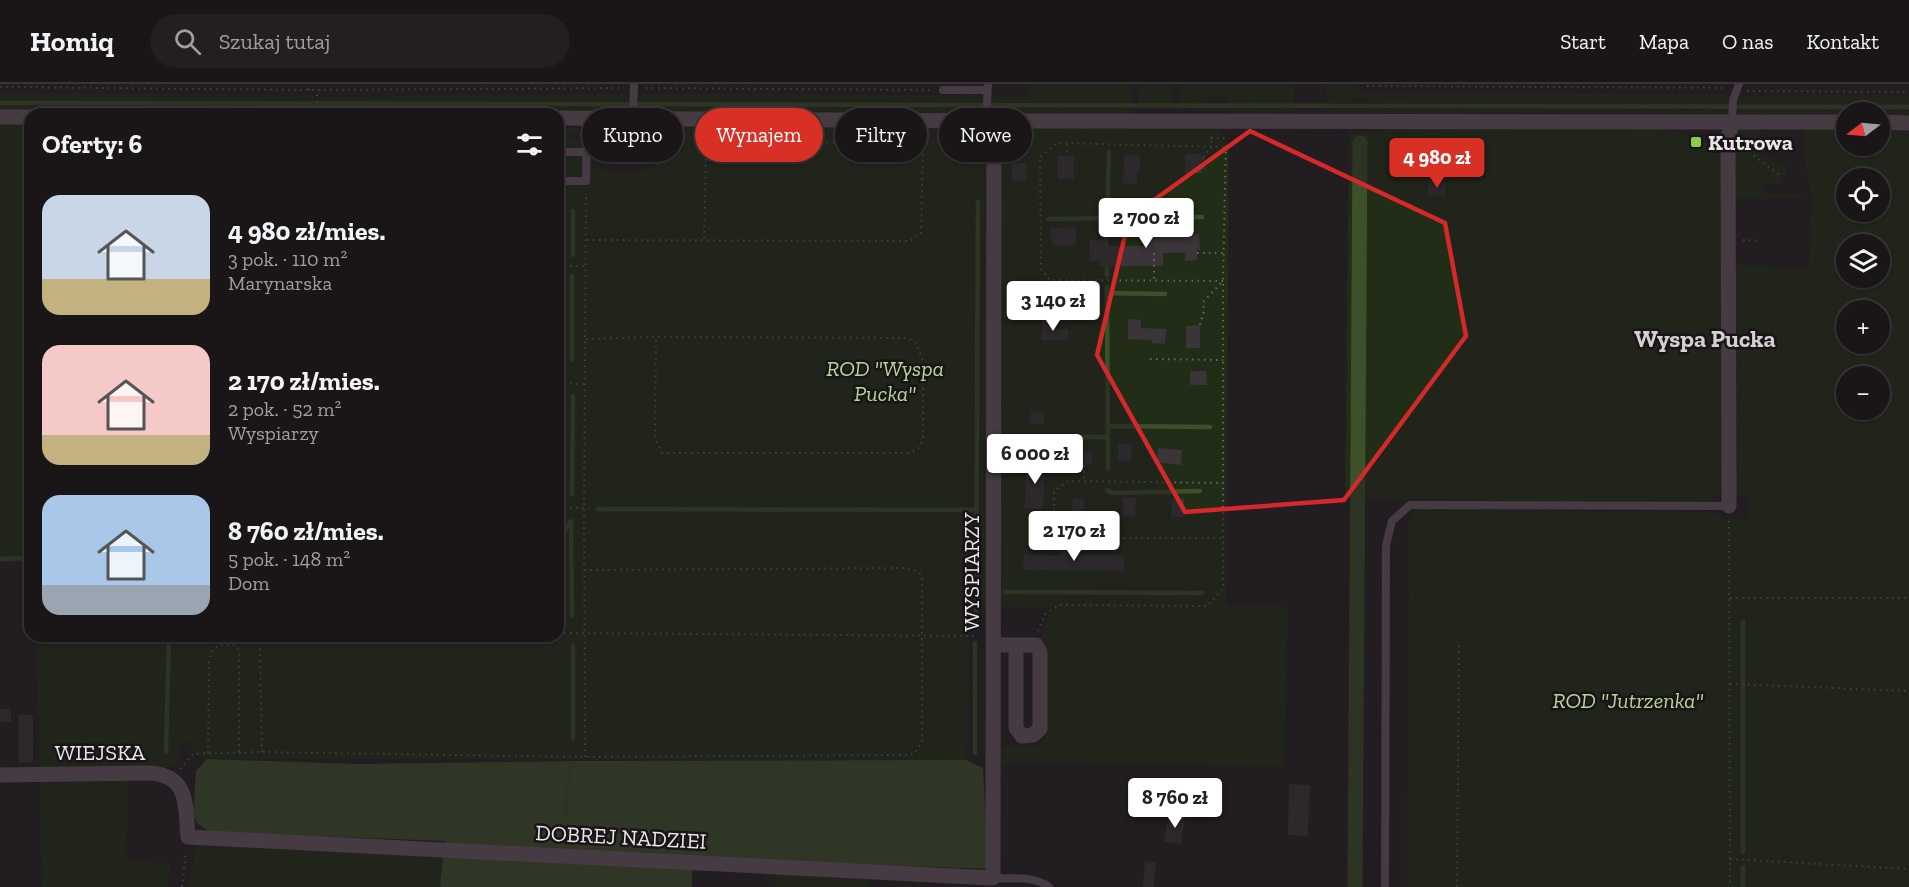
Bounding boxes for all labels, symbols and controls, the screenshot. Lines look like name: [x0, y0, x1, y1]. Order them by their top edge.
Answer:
search box: [150, 14, 570, 68]
text: Homiq: [30, 25, 114, 58]
icon: search: [171, 25, 204, 58]
text: Szukaj tutaj: [219, 28, 330, 55]
text: Start: [1560, 29, 1606, 54]
text: Mapa: [1639, 29, 1689, 54]
text: O nas: [1722, 29, 1773, 54]
text: Kontakt: [1806, 29, 1879, 54]
north arrow: [1836, 102, 1890, 156]
map controls: [1836, 102, 1890, 420]
chip: Kupno: [582, 108, 683, 162]
chip: Wynajem: [695, 108, 823, 162]
chip: Filtry: [835, 108, 927, 162]
chip: Nowe: [939, 108, 1032, 162]
text: Oferty: 6: [42, 128, 143, 160]
icon: filters: [513, 128, 546, 161]
place label: Kutrowa: [1708, 129, 1793, 156]
marker: Kutrowa: [1689, 135, 1703, 149]
pin: 4 980 zł: [1375, 138, 1499, 189]
text: 4 980 zł: [1403, 145, 1471, 169]
button: locate: [1836, 168, 1890, 222]
pin: 2 700 zł: [1084, 198, 1208, 249]
text: 2 700 zł: [1113, 205, 1179, 229]
text: 4 980 zł/mies.: [228, 215, 385, 247]
icon: home: [90, 219, 162, 291]
button: layers: [1836, 234, 1890, 288]
text: 3 pok. · 110 m²: [228, 247, 347, 271]
text: Marynarska: [228, 271, 332, 295]
pin: 3 140 zł: [991, 281, 1115, 332]
text: 3 140 zł: [1021, 288, 1085, 312]
button: +: [1836, 300, 1890, 354]
district label: Wyspa Pucka: [1634, 324, 1776, 353]
park label: ROD "Wyspa Pucka": [826, 355, 944, 407]
text: 2 170 zł/mies.: [228, 365, 380, 397]
button: −: [1836, 366, 1890, 420]
icon: home: [90, 369, 162, 441]
text: 2 pok. · 52 m²: [228, 397, 341, 421]
text: Wyspiarzy: [228, 421, 319, 445]
pin: 6 000 zł: [973, 434, 1097, 485]
text: 6 000 zł: [1001, 441, 1069, 465]
pin: 2 170 zł: [1012, 511, 1136, 562]
street label: WYSPIARZY: [958, 512, 985, 632]
text: 8 760 zł/mies.: [228, 515, 384, 547]
text: 2 170 zł: [1043, 518, 1105, 542]
icon: home: [90, 519, 162, 591]
text: 5 pok. · 148 m²: [228, 547, 350, 571]
text: Dom: [228, 571, 270, 595]
park label: ROD "Jutrzenka": [1552, 687, 1704, 714]
street label: WIEJSKA: [55, 739, 146, 766]
pin: 8 760 zł: [1113, 778, 1237, 829]
text: 8 760 zł: [1142, 785, 1208, 809]
street label: DOBREJ NADZIEI: [535, 819, 707, 855]

